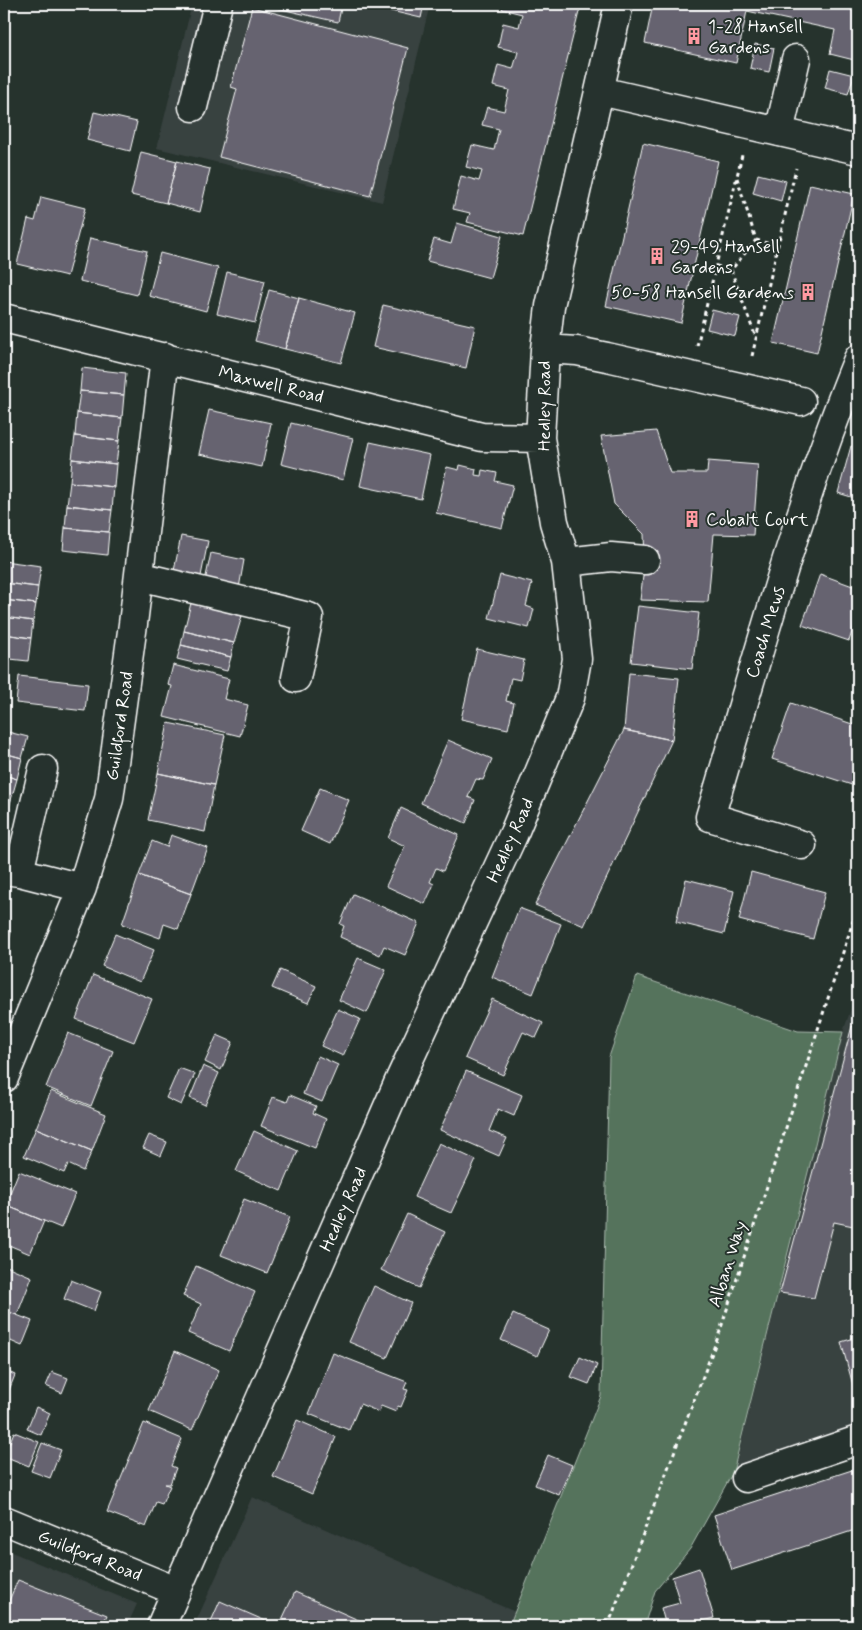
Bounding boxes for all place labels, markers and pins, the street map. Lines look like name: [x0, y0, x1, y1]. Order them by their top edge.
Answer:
place label: 1-28 Hansell Gardens: [708, 15, 803, 60]
building icon: 1-28 Hansell Gardens: [684, 26, 704, 46]
place label: 29-49 Hansell Gardens: [671, 235, 780, 280]
building icon: 29-49 Hansell Gardens: [647, 246, 667, 266]
place label: 50-58 Hansell Gardens: [611, 281, 794, 305]
building icon: 50-58 Hansell Gardens: [798, 282, 818, 302]
place label: Cobalt Court: [706, 508, 809, 532]
building icon: Cobalt Court: [682, 509, 702, 529]

